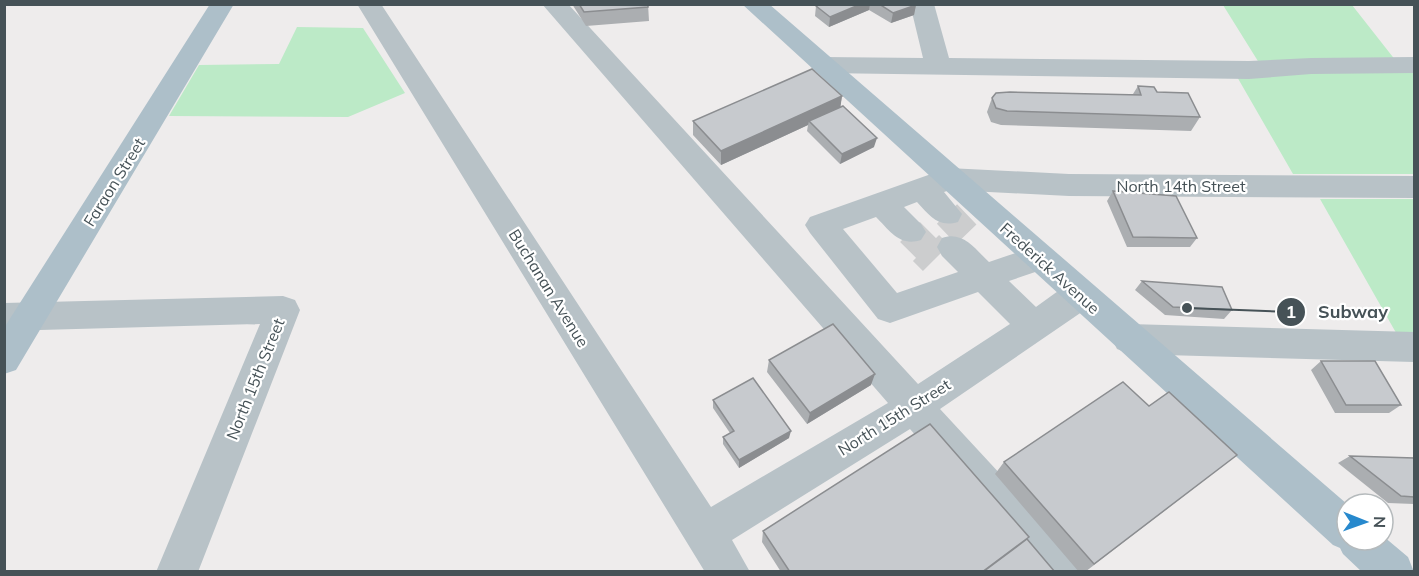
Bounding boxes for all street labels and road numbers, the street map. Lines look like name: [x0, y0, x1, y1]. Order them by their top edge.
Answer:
street label: Faraon Street: [79, 134, 149, 230]
street label: North 14th Street: [1116, 176, 1246, 196]
street label: Frederick Avenue: [996, 218, 1104, 318]
street label: Buchanan Avenue: [505, 225, 593, 351]
street label: North 15th Street: [222, 315, 289, 443]
street label: North 15th Street: [834, 374, 954, 460]

